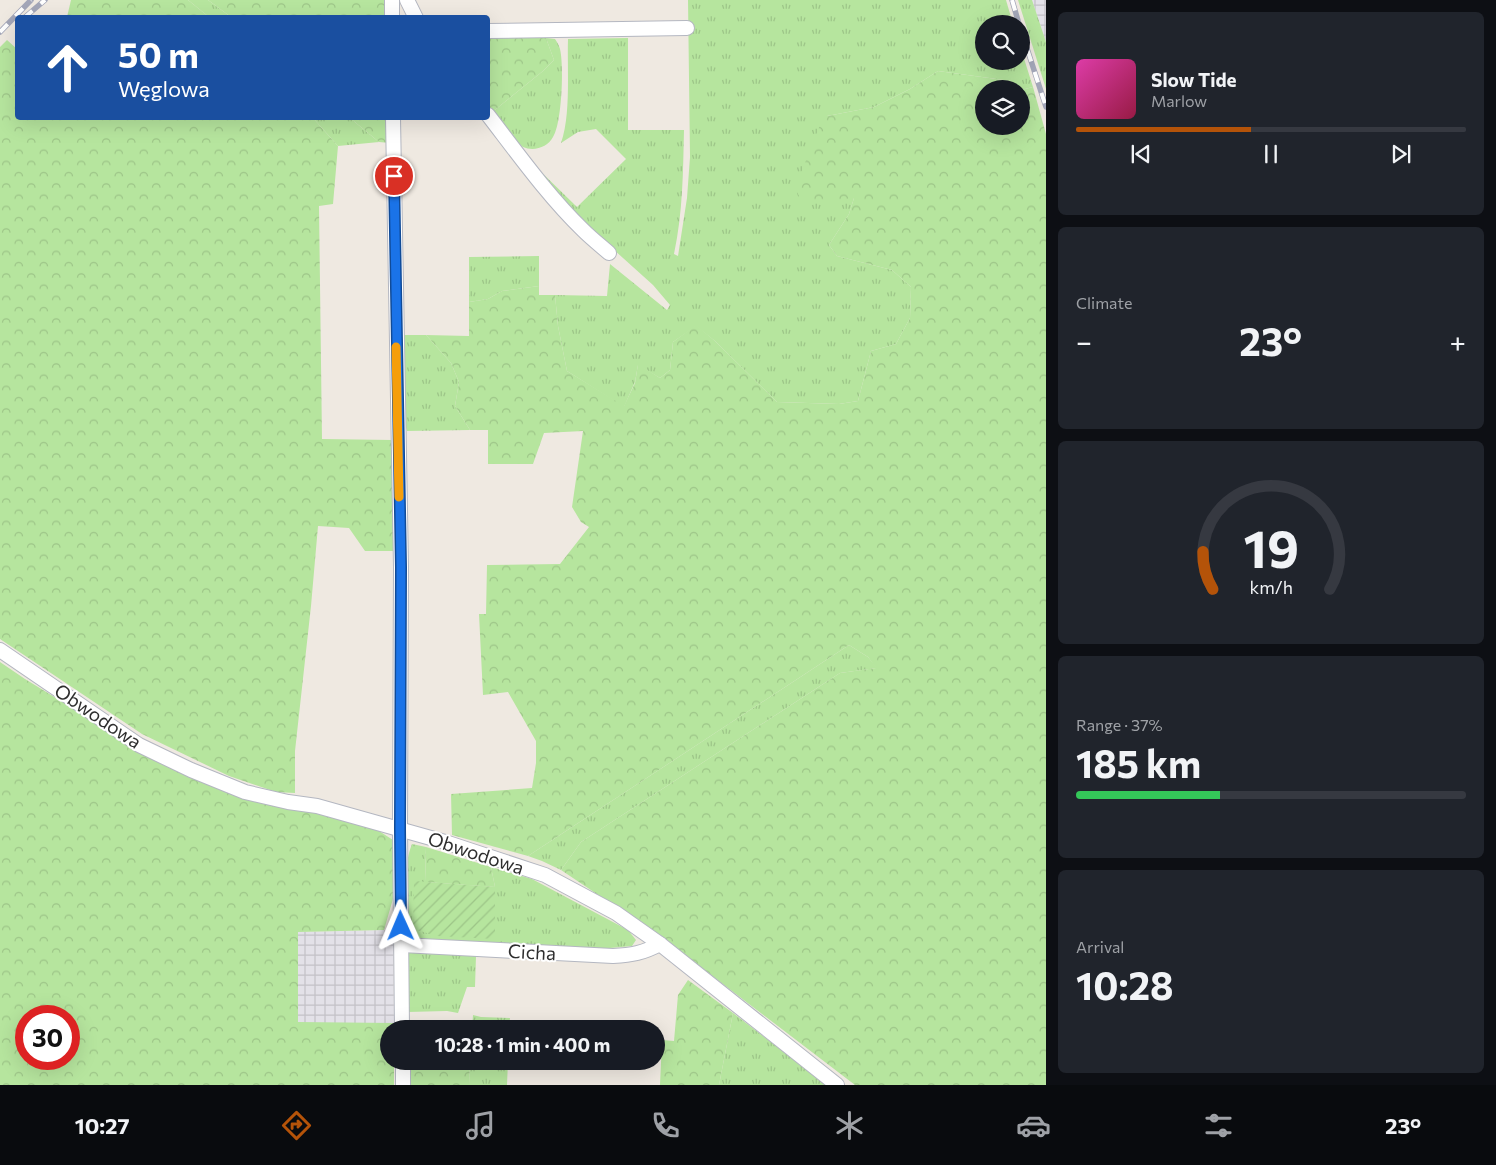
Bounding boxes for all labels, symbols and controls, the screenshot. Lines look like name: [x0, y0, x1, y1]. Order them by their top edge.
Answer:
map controls: [975, 15, 1030, 135]
button: search: [975, 15, 1030, 70]
text: 50 m: [118, 32, 199, 75]
icon: ahead: [35, 35, 100, 100]
text: Slow Tide: [1151, 68, 1237, 91]
text: Węglowa: [118, 75, 210, 102]
button: layers: [975, 80, 1030, 135]
text: Marlow: [1151, 91, 1207, 110]
icon: previous: [1127, 140, 1155, 168]
icon: pause: [1257, 140, 1285, 168]
icon: next: [1387, 140, 1415, 168]
pin: [373, 155, 415, 197]
icon: arrive: [380, 162, 408, 190]
text: Climate: [1076, 293, 1132, 312]
text: 23°: [1239, 317, 1302, 364]
text: −: [1076, 324, 1092, 358]
text: +: [1450, 324, 1466, 358]
text: 19: [1243, 515, 1299, 579]
text: km/h: [1249, 576, 1293, 598]
street label: Obwodowa: [51, 678, 146, 753]
text: Range · 37%: [1076, 715, 1163, 734]
text: 185 km: [1076, 739, 1201, 786]
street label: Obwodowa: [425, 826, 527, 879]
position arrow: [374, 899, 426, 951]
text: Arrival: [1076, 937, 1124, 956]
street label: Cicha: [507, 939, 557, 964]
text: 10:28: [1076, 961, 1173, 1008]
speed limit sign: 30: [15, 1005, 80, 1070]
text: 10:28 · 1 min · 400 m: [435, 1033, 610, 1056]
icon: directions: [279, 1108, 314, 1143]
icon: music: [463, 1108, 498, 1143]
icon: phone: [648, 1108, 683, 1143]
icon: climate: [832, 1108, 867, 1143]
icon: car: [1016, 1108, 1051, 1143]
icon: filters: [1201, 1108, 1236, 1143]
text: 10:27: [75, 1112, 130, 1139]
text: 23°: [1385, 1112, 1421, 1139]

